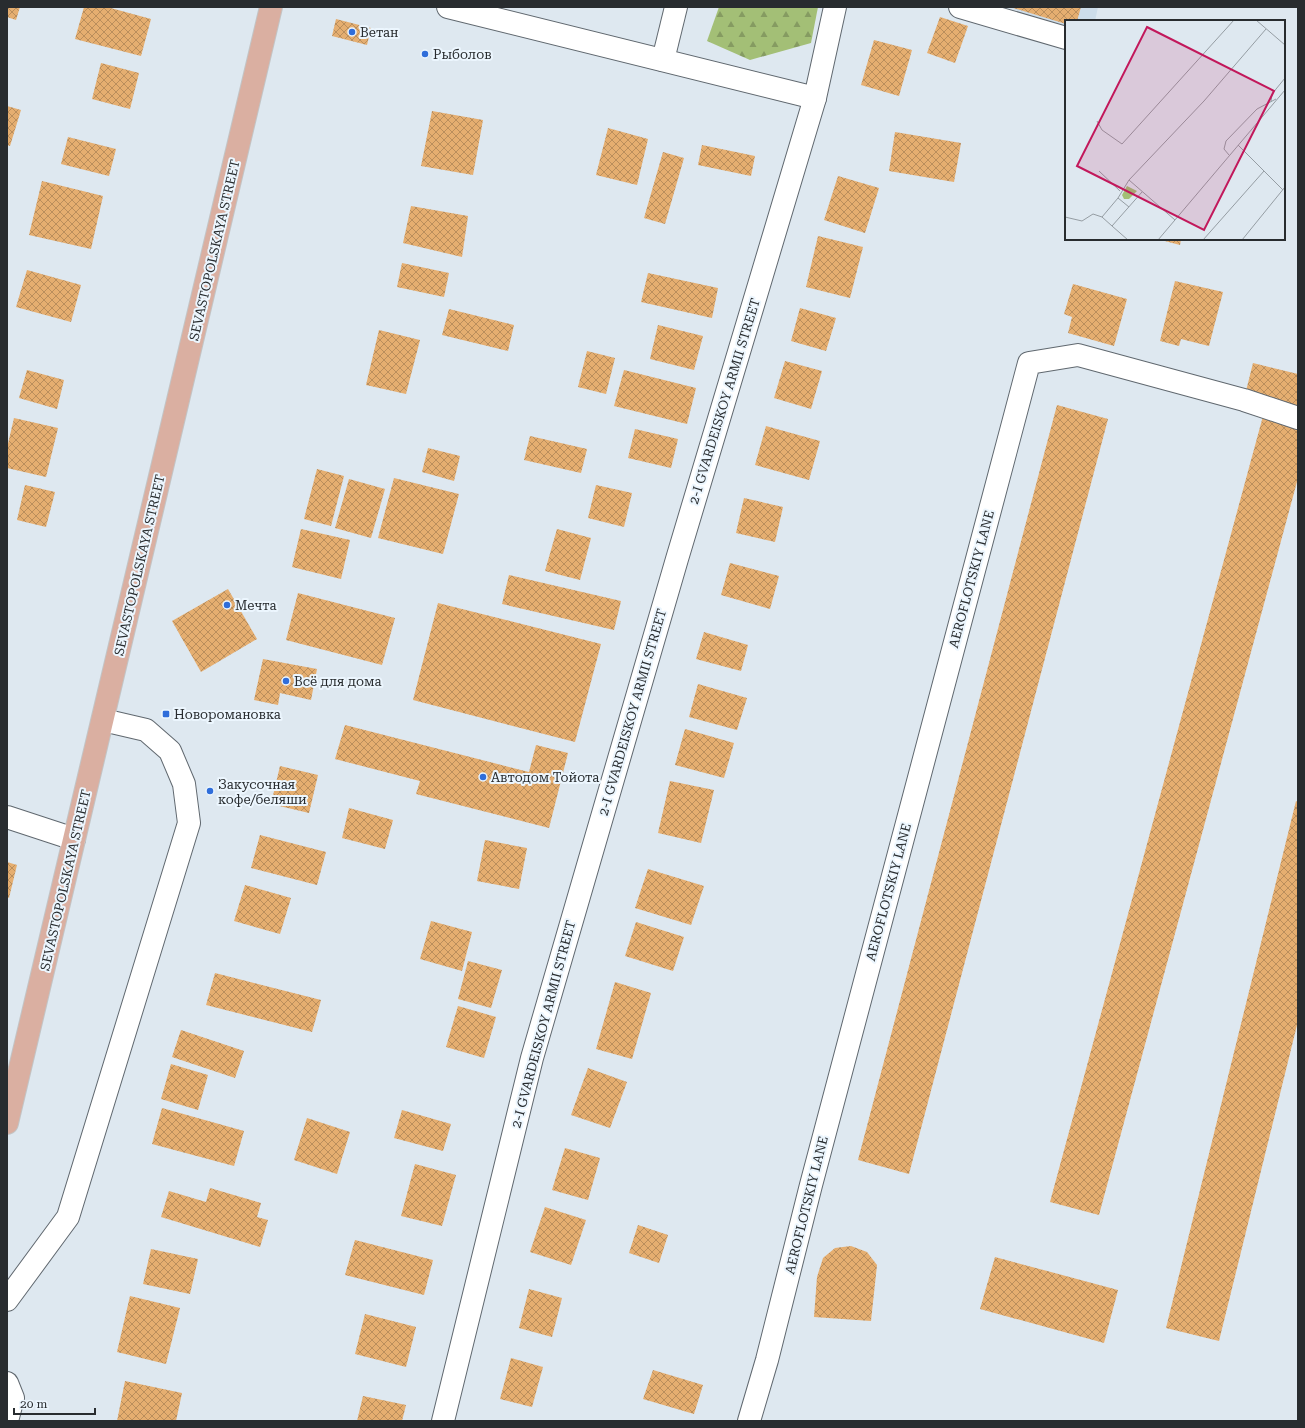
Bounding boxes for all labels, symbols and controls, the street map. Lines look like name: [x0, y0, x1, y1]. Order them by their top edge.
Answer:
inset map: [1065, 20, 1285, 240]
place label: Ветан: [360, 25, 399, 40]
marker: Ветан: [347, 27, 357, 37]
place label: Рыболов: [433, 47, 492, 62]
marker: Рыболов: [420, 49, 430, 59]
street label: SEVASTOPOLSKAYA STREET: [186, 158, 243, 342]
street label: 2-I GVARDEISKOY ARMII STREET: [686, 296, 763, 506]
street label: SEVASTOPOLSKAYA STREET: [111, 473, 168, 657]
street label: AEROFLOTSKIY LANE: [946, 509, 997, 650]
place label: Мечта: [235, 598, 276, 613]
marker: Мечта: [222, 600, 232, 610]
street label: 2-I GVARDEISKOY ARMII STREET: [596, 607, 669, 817]
place label: Всё для дома: [294, 674, 382, 689]
marker: Всё для дома: [281, 676, 291, 686]
place label: Новоромановка: [174, 707, 281, 722]
marker: Новоромановка: [161, 709, 171, 719]
place label: Автодом Тойота: [491, 770, 599, 785]
marker: Автодом Тойота: [478, 772, 488, 782]
place label: Закусочная кофе/беляши: [218, 777, 307, 807]
marker: Закусочная кофе/беляши: [205, 786, 215, 796]
street label: SEVASTOPOLSKAYA STREET: [37, 788, 94, 972]
street label: AEROFLOTSKIY LANE: [863, 822, 914, 963]
street label: 2-I GVARDEISKOY ARMII STREET: [508, 918, 579, 1130]
street label: AEROFLOTSKIY LANE: [782, 1135, 831, 1276]
scale bar: [14, 1390, 95, 1416]
text: 20 m: [20, 1397, 47, 1411]

